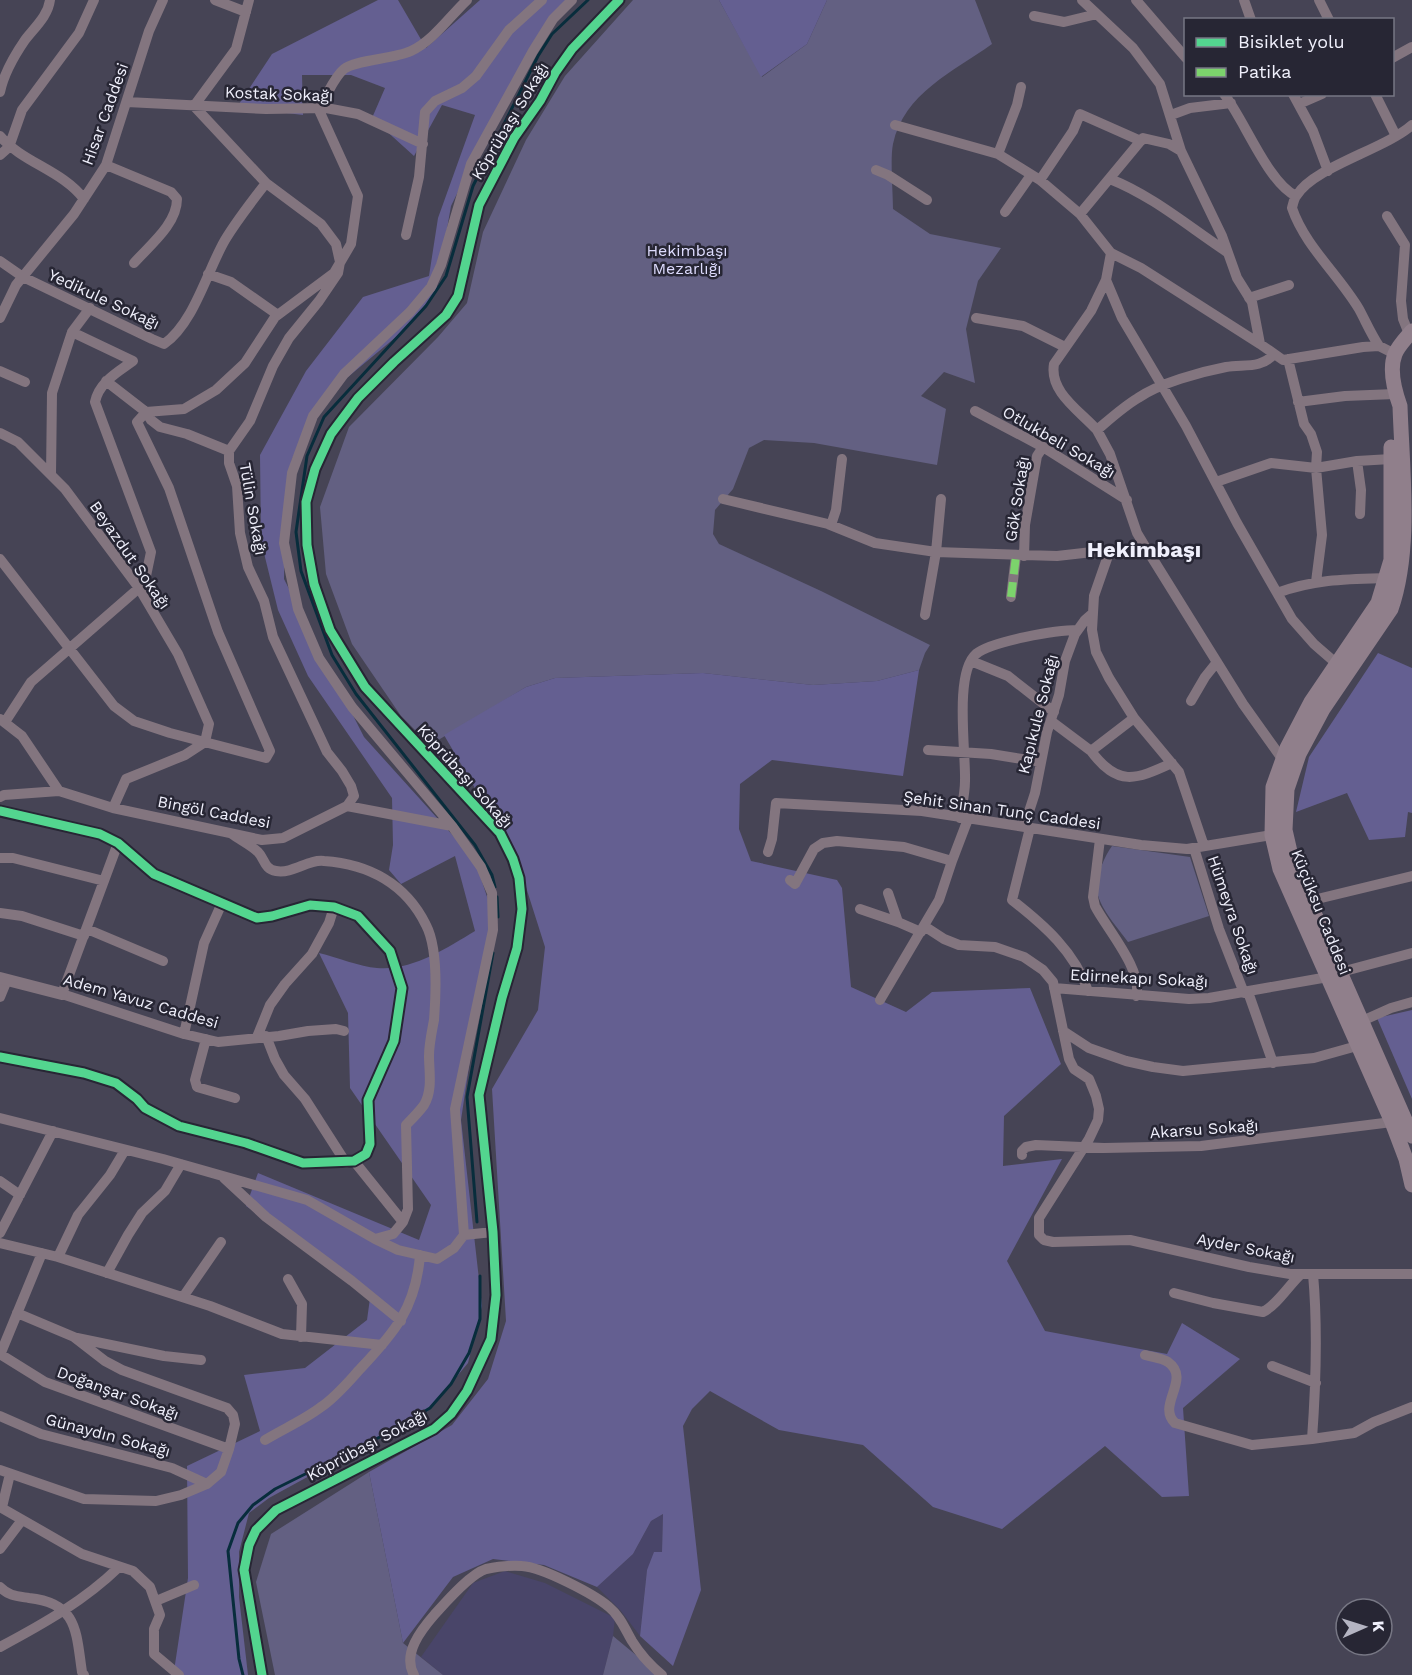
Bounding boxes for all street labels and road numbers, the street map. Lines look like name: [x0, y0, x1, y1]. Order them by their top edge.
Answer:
street label: Köprübaşı Sokağı: [467, 59, 553, 183]
street label: Hisar Caddesi: [78, 60, 132, 168]
street label: Kostak Sokağı: [225, 83, 333, 105]
street label: Yedikule Sokağı: [45, 265, 163, 333]
street label: Otlukbeli Sokağı: [999, 402, 1119, 482]
street label: Gök Sokağı: [1001, 455, 1033, 543]
street label: Tülin Sokağı: [236, 461, 270, 557]
street label: Beyazdut Sokağı: [86, 497, 174, 613]
street label: Kapıkule Sokağı: [1014, 652, 1062, 776]
street label: Köprübaşı Sokağı: [413, 720, 517, 832]
street label: Şehit Sinan Tunç Caddesi: [902, 787, 1102, 833]
street label: Bingöl Caddesi: [156, 792, 272, 832]
street label: Küçüksu Caddesi: [1287, 847, 1355, 977]
street label: Hümeyra Sokağı: [1204, 853, 1262, 977]
street label: Edirnekapı Sokağı: [1070, 965, 1208, 991]
street label: Adem Yavuz Caddesi: [61, 970, 221, 1032]
street label: Akarsu Sokağı: [1149, 1116, 1259, 1142]
street label: Ayder Sokağı: [1195, 1229, 1297, 1267]
street label: Doğanşar Sokağı: [54, 1362, 182, 1424]
street label: Köprübaşı Sokağı: [304, 1405, 430, 1485]
street label: Günaydın Sokağı: [44, 1409, 172, 1461]

